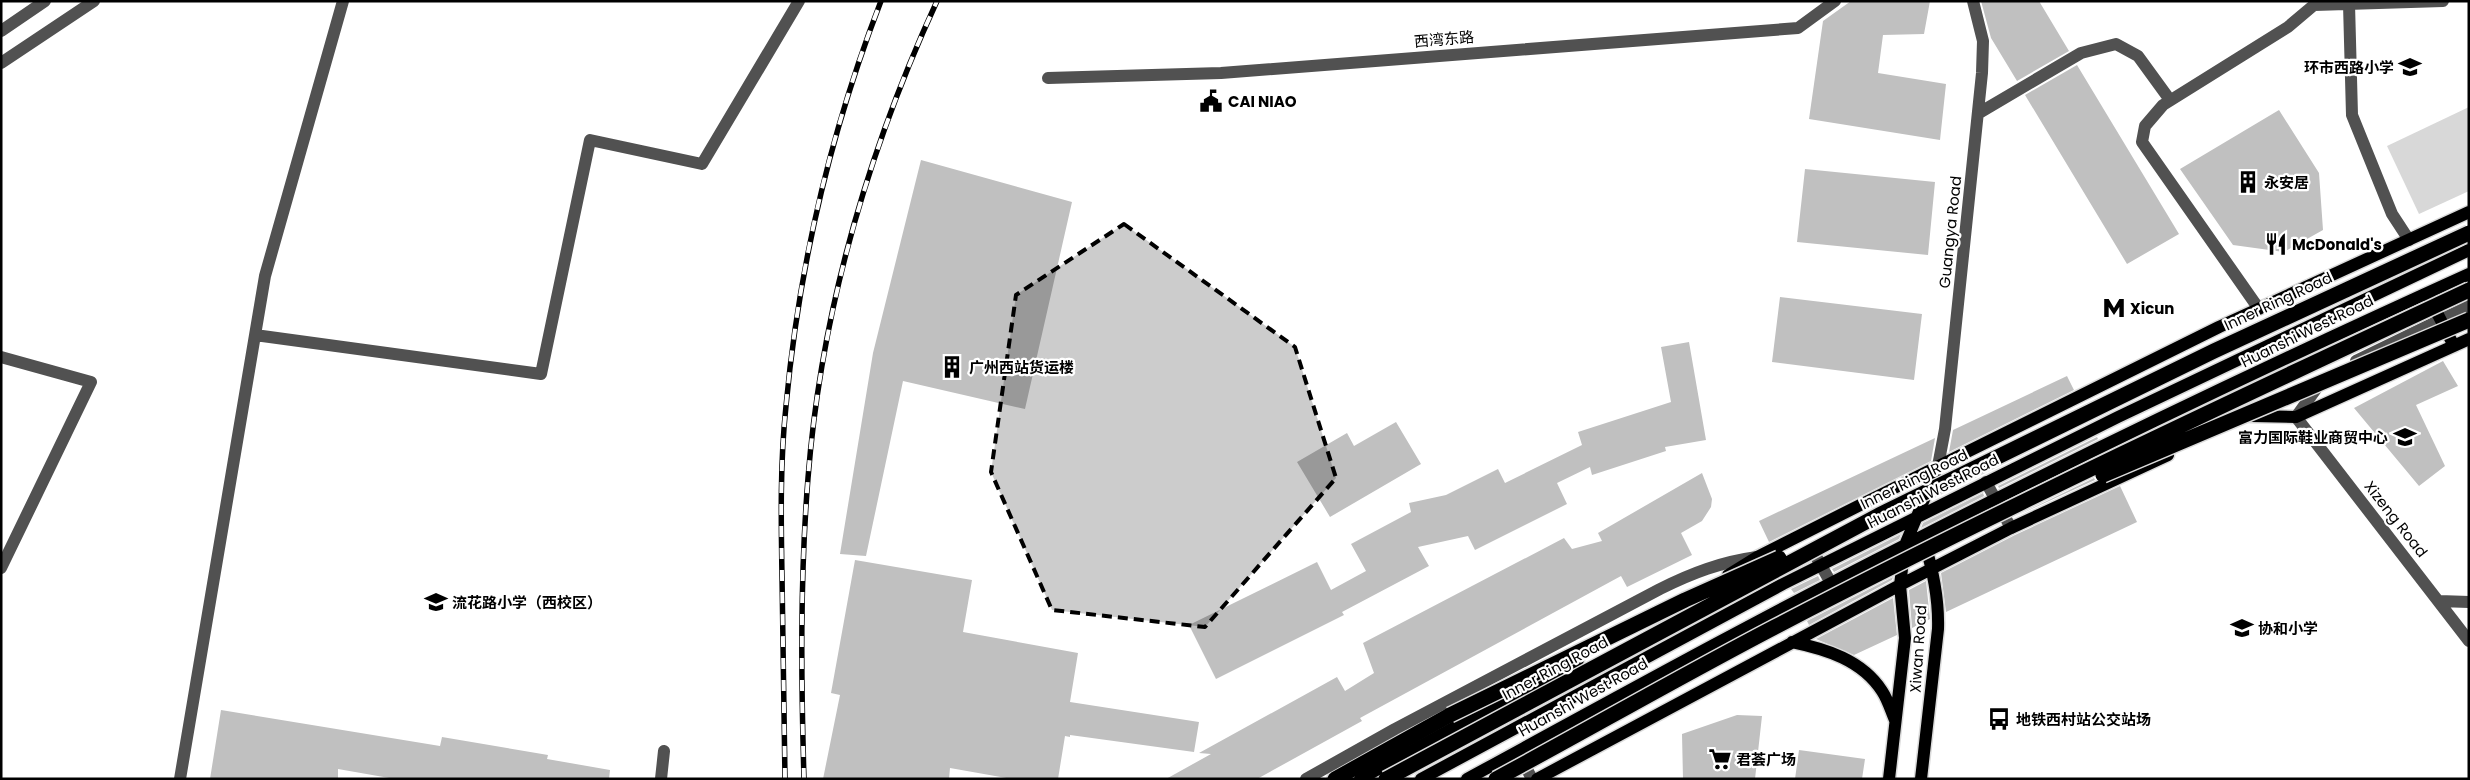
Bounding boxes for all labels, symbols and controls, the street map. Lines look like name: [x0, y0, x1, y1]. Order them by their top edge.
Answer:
street label: 西湾东路: [1413, 26, 1475, 52]
school or university icon: 环市西路小学: [2397, 54, 2423, 80]
place label: 环市西路小学: [2304, 57, 2394, 78]
public building icon: CAI NIAO: [1198, 88, 1224, 114]
place label: CAI NIAO: [1228, 91, 1297, 112]
building icon: 永安居: [2235, 169, 2261, 195]
place label: 永安居: [2264, 172, 2309, 193]
street label: Guangya Road: [1934, 175, 1966, 289]
restaurant icon: McDonald's: [2263, 231, 2289, 257]
place label: McDonald's: [2292, 234, 2382, 255]
street label: Inner Ring Road: [2220, 267, 2336, 335]
street label: Huanshi West Road: [2237, 290, 2377, 372]
metro station icon: Xicun: [2101, 295, 2127, 321]
place label: Xicun: [2130, 298, 2174, 319]
building icon: 广州西站货运楼: [939, 354, 965, 380]
place label: 广州西站货运楼: [969, 357, 1074, 378]
school or university icon: 富力国际鞋业商贸中心: [2392, 424, 2418, 450]
place label: 富力国际鞋业商贸中心: [2238, 427, 2388, 448]
street label: Inner Ring Road: [1857, 444, 1971, 514]
street label: Huanshi West Road: [1864, 449, 2002, 533]
street label: Xizeng Road: [2359, 476, 2433, 562]
school or university icon: 流花路小学（西校区）: [423, 589, 449, 615]
place label: 流花路小学（西校区）: [452, 592, 602, 613]
street label: Xiwan Road: [1904, 604, 1932, 694]
school or university icon: 协和小学: [2229, 615, 2255, 641]
place label: 协和小学: [2258, 618, 2318, 639]
street label: Inner Ring Road: [1498, 631, 1612, 705]
street label: Huanshi West Road: [1514, 653, 1652, 741]
bus stop icon: 地铁西村站公交站场: [1986, 706, 2012, 732]
place label: 地铁西村站公交站场: [2016, 709, 2151, 730]
supermarket icon: 君荟广场: [1707, 746, 1733, 772]
place label: 君荟广场: [1736, 749, 1796, 770]

